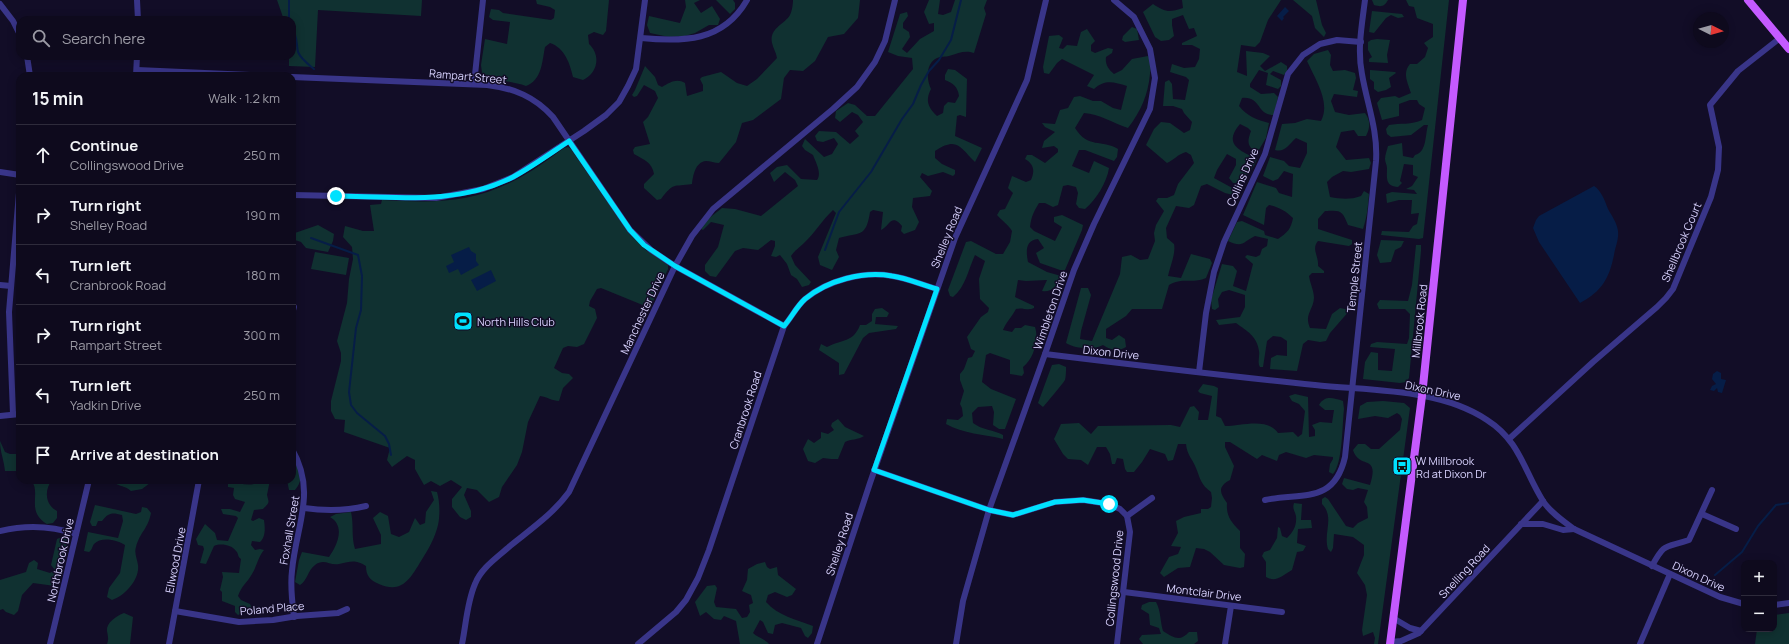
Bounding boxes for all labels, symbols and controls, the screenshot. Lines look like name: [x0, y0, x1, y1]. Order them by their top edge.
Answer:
north arrow: [1693, 12, 1729, 48]
search box: [16, 16, 296, 60]
icon: search: [30, 27, 52, 49]
text: Search here: [62, 28, 145, 49]
street label: Rampart Street: [429, 65, 507, 87]
text: 15 min: [32, 87, 84, 110]
text: Walk · 1.2 km: [208, 89, 280, 107]
text: Continue: [70, 135, 138, 156]
icon: ahead: [32, 144, 54, 166]
street label: Collins Drive: [1222, 145, 1262, 209]
text: 250 m: [244, 146, 280, 164]
text: Collingswood Drive: [70, 156, 184, 174]
route end: [327, 187, 345, 205]
text: Turn right: [70, 195, 141, 216]
street label: Shellbrook Court: [1657, 200, 1705, 284]
icon: right: [32, 204, 54, 226]
street label: Shelley Road: [927, 204, 965, 270]
text: 190 m: [245, 206, 280, 224]
text: Shelley Road: [70, 216, 147, 234]
street label: Temple Street: [1343, 241, 1365, 313]
text: Turn left: [70, 255, 132, 276]
icon: left: [32, 264, 54, 286]
text: 180 m: [246, 266, 280, 284]
street label: Wimbleton Drive: [1029, 268, 1071, 352]
street label: Manchester Drive: [616, 269, 668, 357]
text: Cranbrook Road: [70, 276, 166, 294]
street label: Millbrook Road: [1408, 283, 1430, 359]
sports icon: North Hills Club: [452, 310, 474, 332]
place label: North Hills Club: [477, 314, 555, 329]
text: Turn right: [70, 315, 141, 336]
icon: right: [32, 324, 54, 346]
text: 300 m: [243, 326, 280, 344]
text: Rampart Street: [70, 336, 162, 354]
street label: Dixon Drive: [1082, 342, 1140, 362]
street label: Cranbrook Road: [725, 369, 765, 451]
text: Turn left: [70, 375, 132, 396]
street label: Dixon Drive: [1404, 377, 1463, 403]
icon: left: [32, 384, 54, 406]
text: 250 m: [244, 386, 280, 404]
text: Yadkin Drive: [70, 396, 141, 414]
icon: arrive: [32, 444, 54, 466]
text: Arrive at destination: [70, 444, 219, 465]
place label: W Millbrook Rd at Dixon Dr: [1416, 453, 1487, 481]
bus stop icon: W Millbrook Rd at Dixon Dr: [1391, 455, 1413, 477]
street label: Foxhall Street: [276, 494, 302, 566]
route start: [1100, 495, 1118, 513]
street label: Shelley Road: [822, 511, 856, 577]
street label: Northbrook Drive: [43, 516, 77, 603]
street label: Ellwood Drive: [161, 525, 189, 594]
street label: Collingswood Drive: [1102, 529, 1127, 627]
street label: Snelling Road: [1435, 541, 1493, 601]
street label: Dixon Drive: [1670, 557, 1728, 595]
map controls: [1741, 560, 1777, 632]
button: +: [1741, 560, 1777, 596]
street label: Montclair Drive: [1166, 580, 1243, 604]
button: −: [1741, 596, 1777, 632]
street label: Poland Place: [239, 598, 305, 618]

